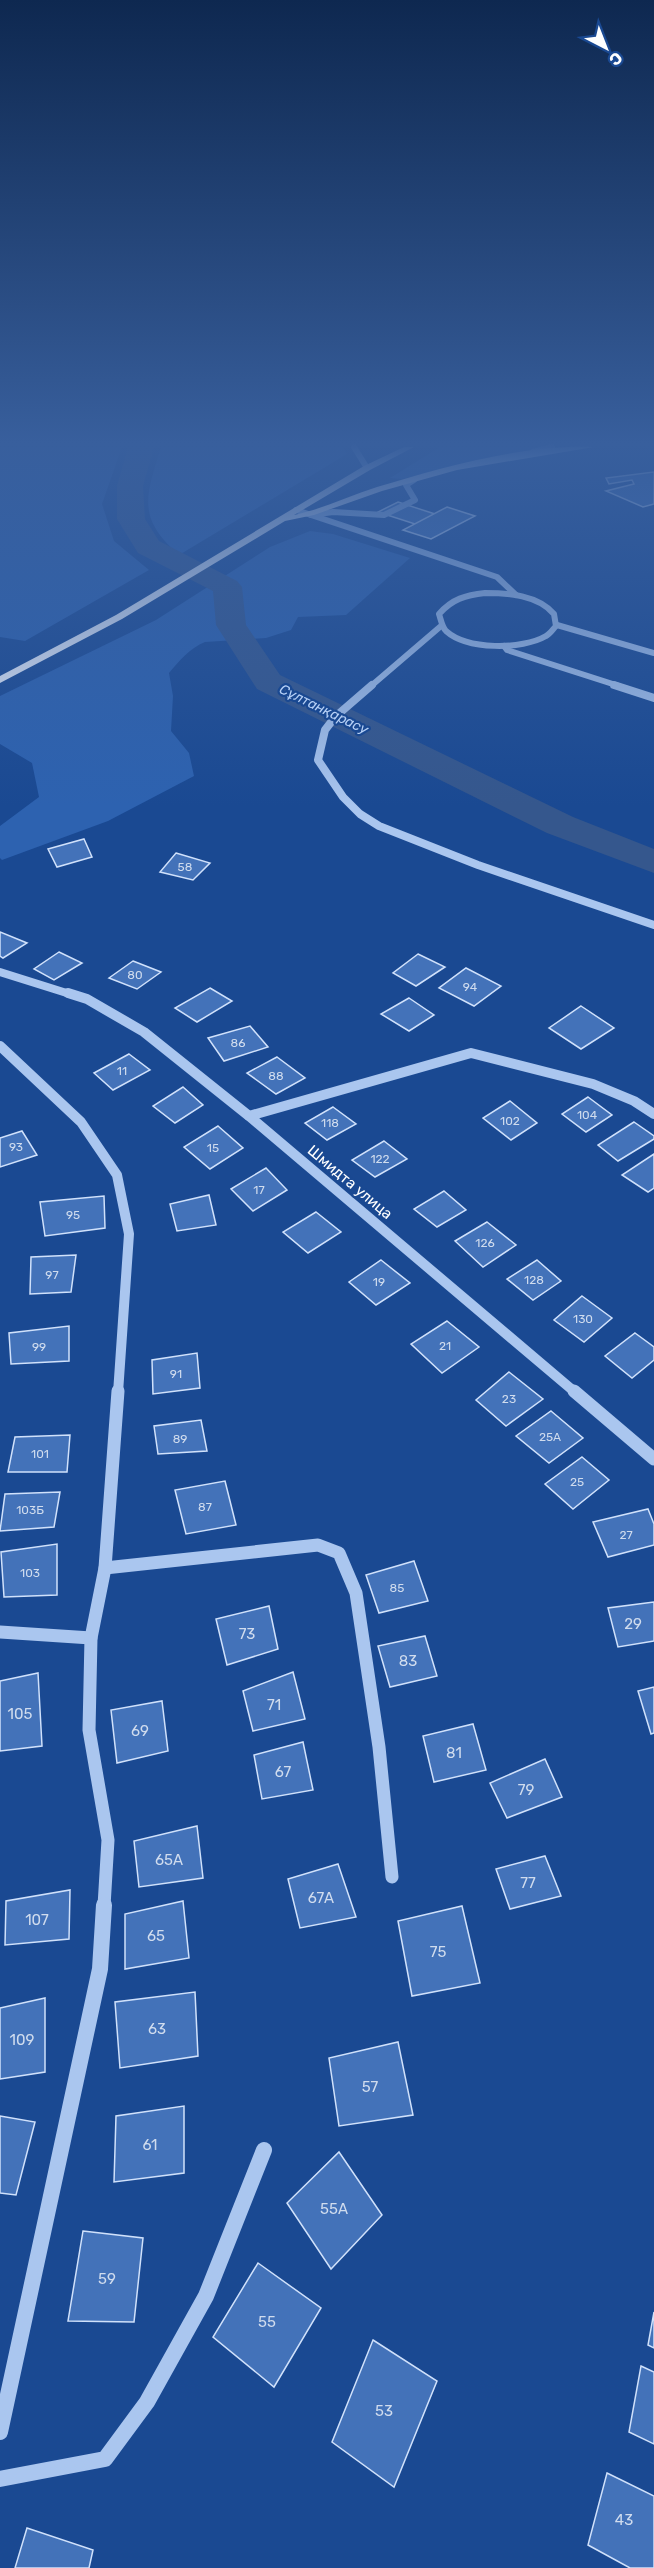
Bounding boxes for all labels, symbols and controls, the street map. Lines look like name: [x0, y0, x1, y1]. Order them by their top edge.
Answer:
north arrow: [576, 18, 636, 78]
text: С: [605, 48, 626, 70]
water label: Сұлтанқарасу: [276, 681, 371, 738]
house number: 58: [178, 860, 192, 874]
house number: 80: [127, 968, 143, 982]
house number: 94: [463, 980, 478, 994]
house number: 86: [231, 1036, 245, 1050]
house number: 11: [117, 1064, 127, 1078]
house number: 88: [268, 1069, 284, 1083]
house number: 104: [577, 1108, 598, 1122]
house number: 102: [500, 1114, 520, 1128]
house number: 118: [321, 1116, 339, 1130]
house number: 93: [9, 1140, 23, 1154]
house number: 15: [207, 1141, 219, 1155]
street label: Шмидта улица: [304, 1141, 396, 1223]
house number: 122: [370, 1152, 390, 1166]
house number: 17: [253, 1183, 265, 1197]
house number: 95: [66, 1208, 80, 1222]
house number: 126: [475, 1236, 495, 1250]
house number: 97: [45, 1268, 59, 1282]
house number: 128: [524, 1273, 544, 1287]
house number: 19: [373, 1275, 385, 1289]
house number: 130: [573, 1312, 593, 1326]
house number: 21: [439, 1339, 451, 1353]
house number: 99: [32, 1340, 46, 1354]
house number: 91: [170, 1367, 182, 1381]
house number: 23: [502, 1392, 516, 1406]
house number: 25А: [539, 1430, 561, 1444]
house number: 89: [173, 1432, 187, 1446]
house number: 101: [31, 1447, 49, 1461]
house number: 25: [570, 1475, 584, 1489]
house number: 87: [198, 1500, 212, 1514]
house number: 103Б: [16, 1503, 44, 1517]
house number: 27: [619, 1528, 633, 1542]
house number: 103: [20, 1566, 40, 1580]
house number: 85: [390, 1581, 404, 1595]
house number: 29: [624, 1615, 642, 1633]
house number: 73: [239, 1625, 255, 1643]
house number: 83: [399, 1652, 417, 1670]
house number: 71: [267, 1696, 281, 1714]
house number: 105: [8, 1705, 33, 1723]
house number: 69: [131, 1722, 149, 1740]
house number: 81: [446, 1744, 462, 1762]
house number: 67: [275, 1763, 291, 1781]
house number: 79: [518, 1781, 534, 1799]
house number: 65А: [155, 1851, 183, 1869]
house number: 77: [520, 1874, 536, 1892]
house number: 67А: [308, 1889, 334, 1907]
house number: 107: [25, 1911, 49, 1929]
house number: 65: [147, 1927, 165, 1945]
house number: 75: [430, 1943, 446, 1961]
house number: 63: [148, 2020, 166, 2038]
house number: 109: [10, 2031, 35, 2049]
house number: 57: [362, 2078, 379, 2096]
house number: 61: [142, 2136, 158, 2154]
house number: 55А: [320, 2200, 348, 2218]
house number: 59: [98, 2270, 116, 2288]
house number: 55: [258, 2313, 276, 2331]
house number: 53: [375, 2402, 393, 2420]
house number: 43: [615, 2511, 633, 2529]

